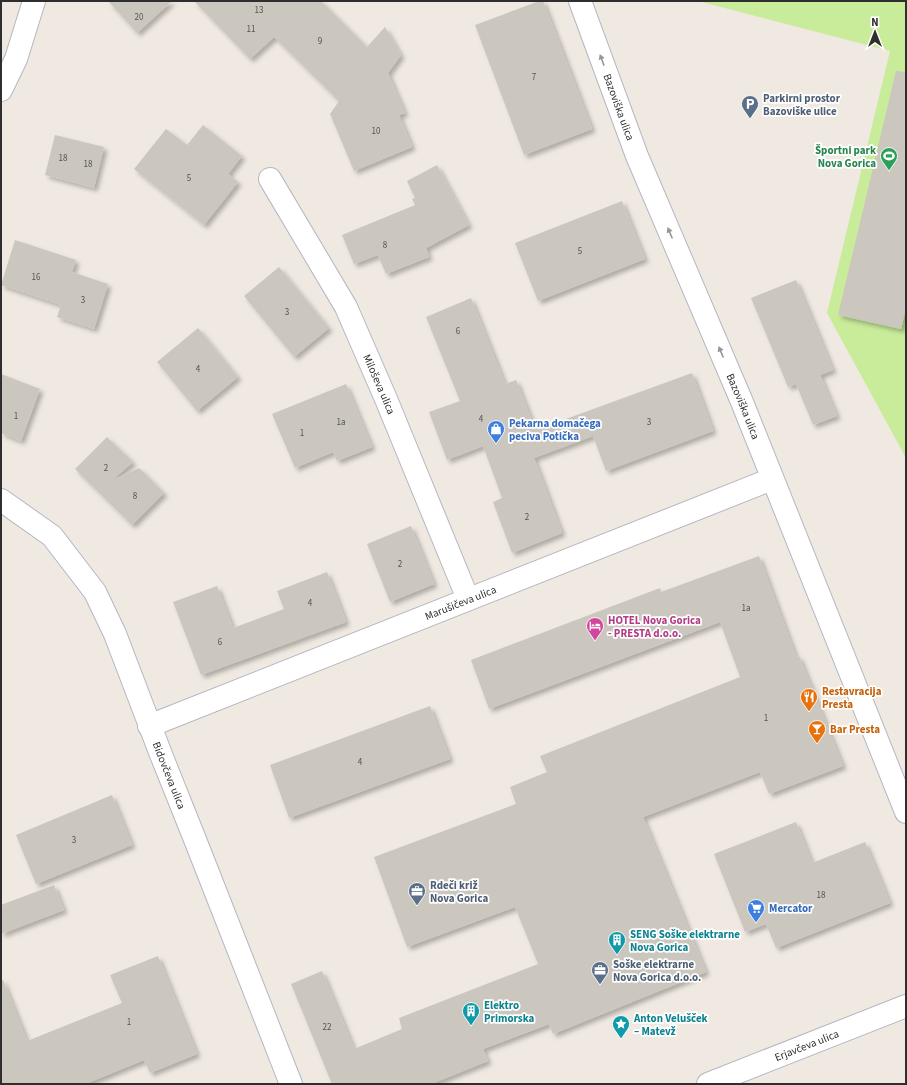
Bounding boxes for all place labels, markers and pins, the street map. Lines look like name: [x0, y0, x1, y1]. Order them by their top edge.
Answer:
place label: Parkirni prostor Bazoviške ulice: [763, 91, 841, 119]
parking icon: Parkirni prostor Bazoviške ulice: [740, 94, 760, 119]
place label: Športni park Nova Gorica: [815, 143, 876, 171]
sports icon: Športni park Nova Gorica: [879, 146, 899, 171]
place label: Pekarna domačega peciva Potička: [509, 416, 601, 444]
shop icon: Pekarna domačega peciva Potička: [486, 419, 506, 444]
place label: HOTEL Nova Gorica - PRESTA d.o.o.: [608, 613, 701, 641]
hotel icon: HOTEL Nova Gorica - PRESTA d.o.o.: [585, 616, 605, 641]
place label: Restavracija Presta: [822, 684, 882, 712]
restaurant icon: Restavracija Presta: [799, 687, 819, 712]
bar icon: Bar Presta: [807, 719, 827, 744]
place label: Bar Presta: [830, 722, 880, 737]
place label: Rdeči križ Nova Gorica: [430, 878, 488, 906]
office icon: Rdeči križ Nova Gorica: [407, 881, 427, 906]
supermarket icon: Mercator: [746, 898, 766, 923]
place label: Mercator: [769, 901, 813, 916]
place label: SENG Soške elektrarne Nova Gorica: [630, 927, 740, 955]
building icon: SENG Soške elektrarne Nova Gorica: [607, 930, 627, 955]
place label: Soške elektrarne Nova Gorica d.o.o.: [613, 957, 701, 985]
office icon: Soške elektrarne Nova Gorica d.o.o.: [590, 960, 610, 985]
place label: Elektro Primorska: [484, 998, 535, 1026]
building icon: Elektro Primorska: [461, 1001, 481, 1026]
place label: Anton Velušček – Matevž: [633, 1011, 708, 1039]
place icon: Anton Velušček – Matevž: [611, 1014, 631, 1039]

